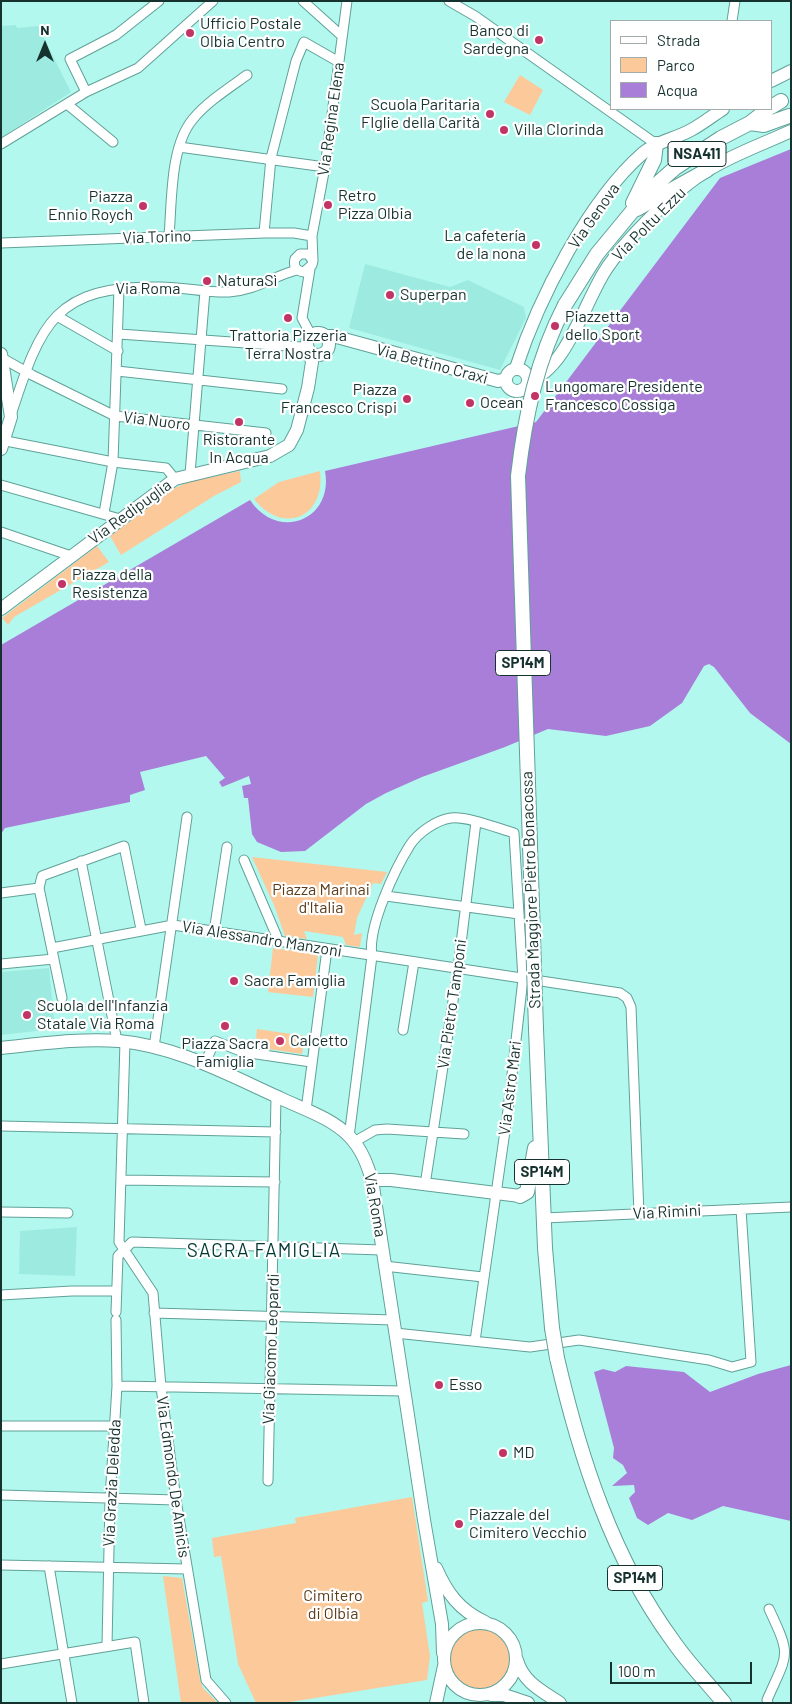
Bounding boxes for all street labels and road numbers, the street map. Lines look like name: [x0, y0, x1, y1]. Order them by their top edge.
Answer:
street label: Via Regina Elena: [314, 61, 348, 177]
road number: NSA411: [668, 142, 726, 166]
street label: Via Genova: [564, 179, 624, 253]
street label: Via Poltu Ezzu: [608, 183, 690, 265]
street label: Via Torino: [122, 226, 192, 248]
street label: Via Roma: [116, 279, 180, 299]
street label: Via Bettino Craxi: [374, 340, 490, 388]
street label: Via Nuoro: [122, 407, 192, 435]
street label: Via Redipuglia: [85, 475, 175, 549]
road number: SP14M: [496, 650, 550, 676]
street label: Strada Maggiore Pietro Bonacossa: [517, 771, 545, 1009]
street label: Via Alessandro Manzoni: [181, 917, 343, 961]
street label: Via Pietro Tamponi: [433, 938, 471, 1070]
street label: Via Astro Mari: [495, 1040, 525, 1136]
road number: SP14M: [514, 1160, 570, 1184]
street label: Via Roma: [360, 1171, 390, 1239]
street label: Via Rimini: [632, 1201, 702, 1223]
street label: Via Giacomo Leopardi: [259, 1273, 283, 1425]
street label: Via Edmondo De Amicis: [152, 1395, 194, 1559]
street label: Via Grazia Deledda: [99, 1419, 125, 1547]
road number: SP14M: [608, 1566, 662, 1590]

